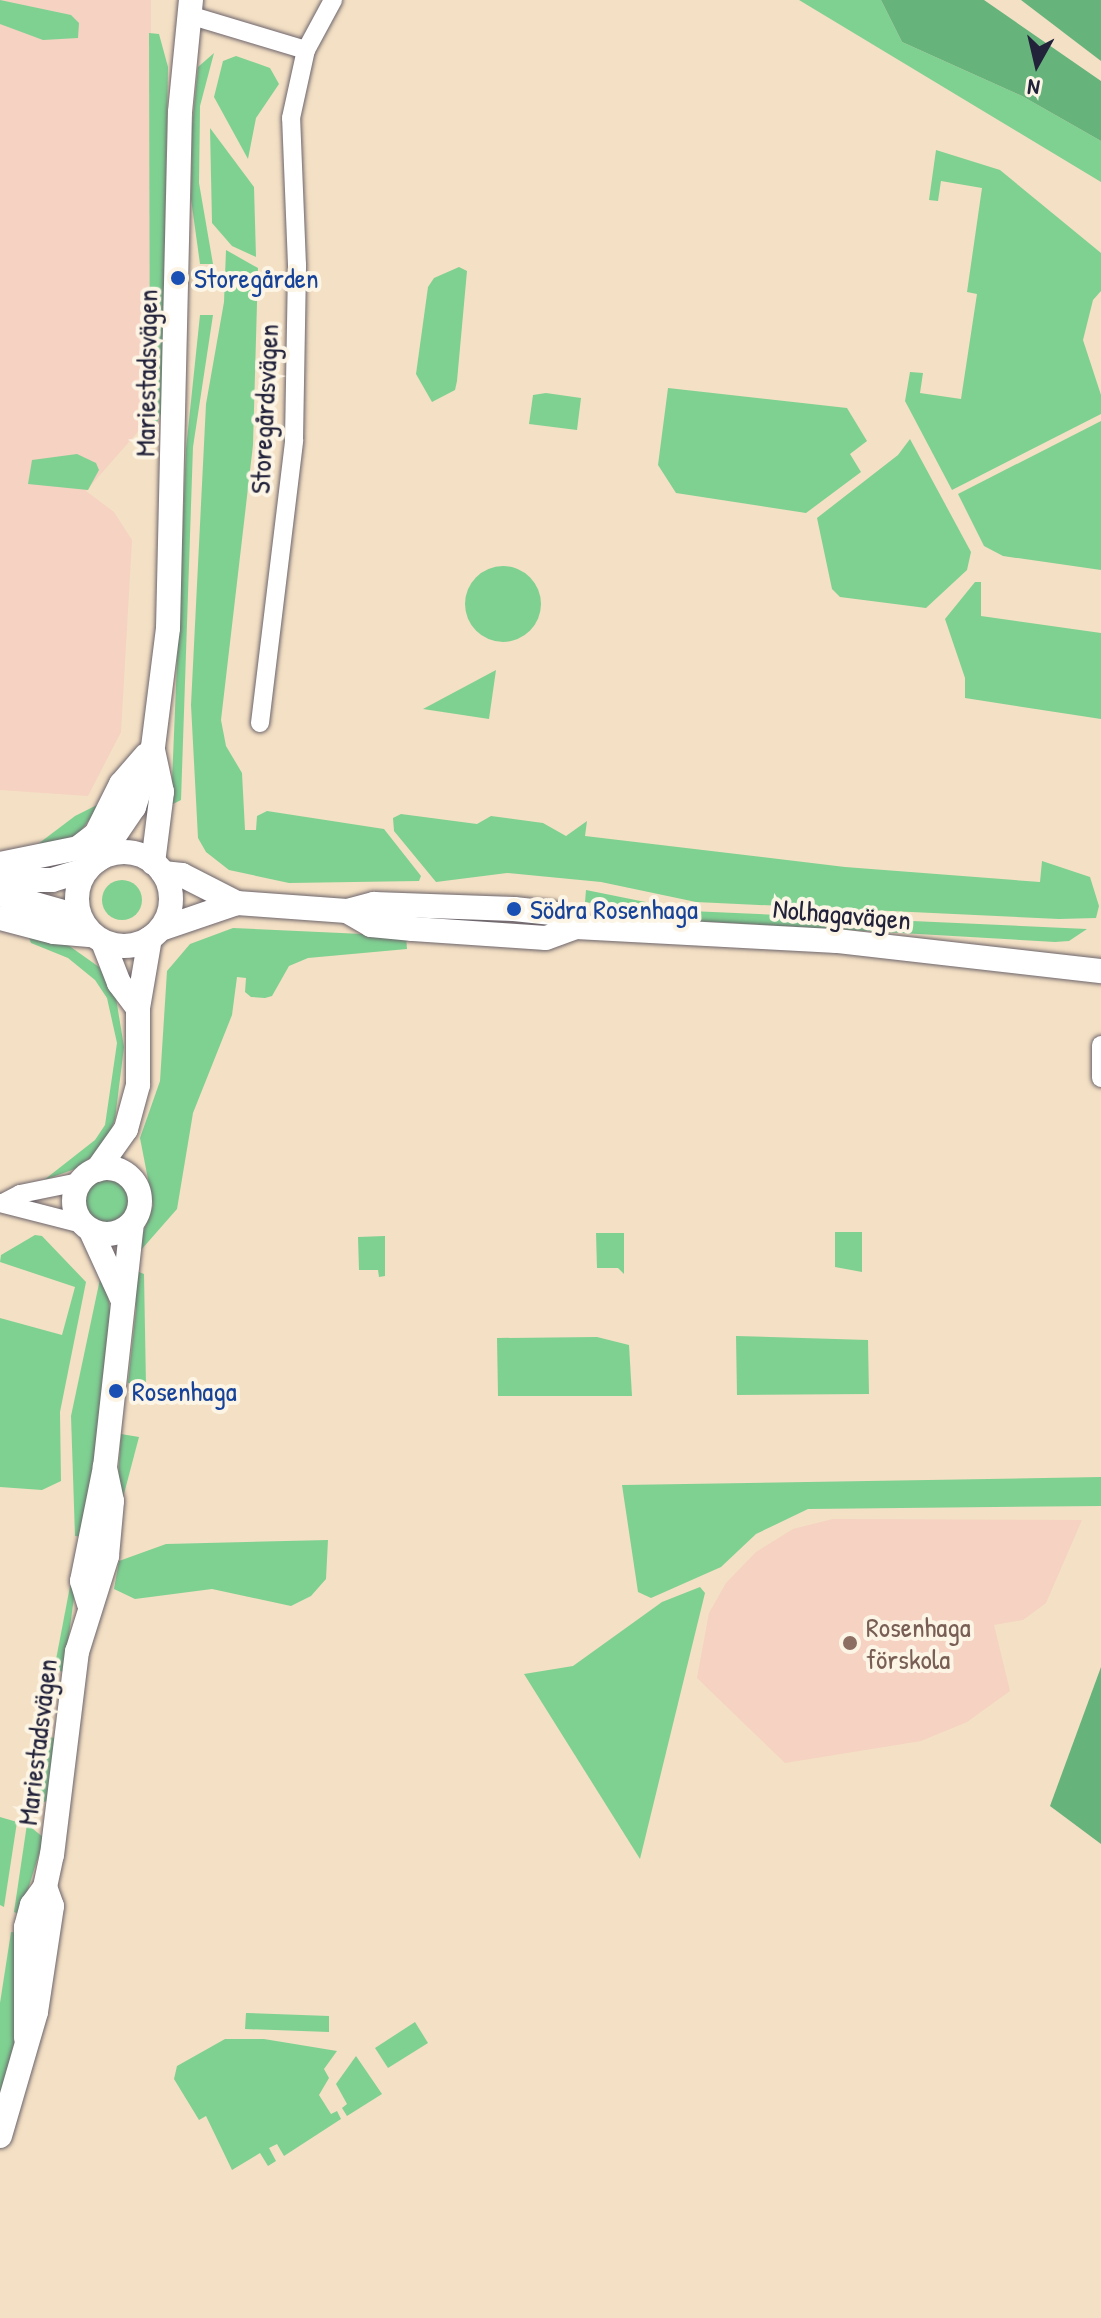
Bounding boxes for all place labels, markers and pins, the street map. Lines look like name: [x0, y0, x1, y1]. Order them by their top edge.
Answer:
place label: Storegården: [194, 261, 319, 295]
marker: Storegården: [169, 269, 187, 287]
place label: Södra Rosenhaga: [530, 892, 698, 926]
marker: Södra Rosenhaga: [505, 900, 523, 918]
place label: Rosenhaga: [132, 1374, 237, 1408]
marker: Rosenhaga: [107, 1382, 125, 1400]
place label: Rosenhaga förskola: [866, 1610, 971, 1676]
marker: Rosenhaga förskola: [841, 1634, 859, 1652]

